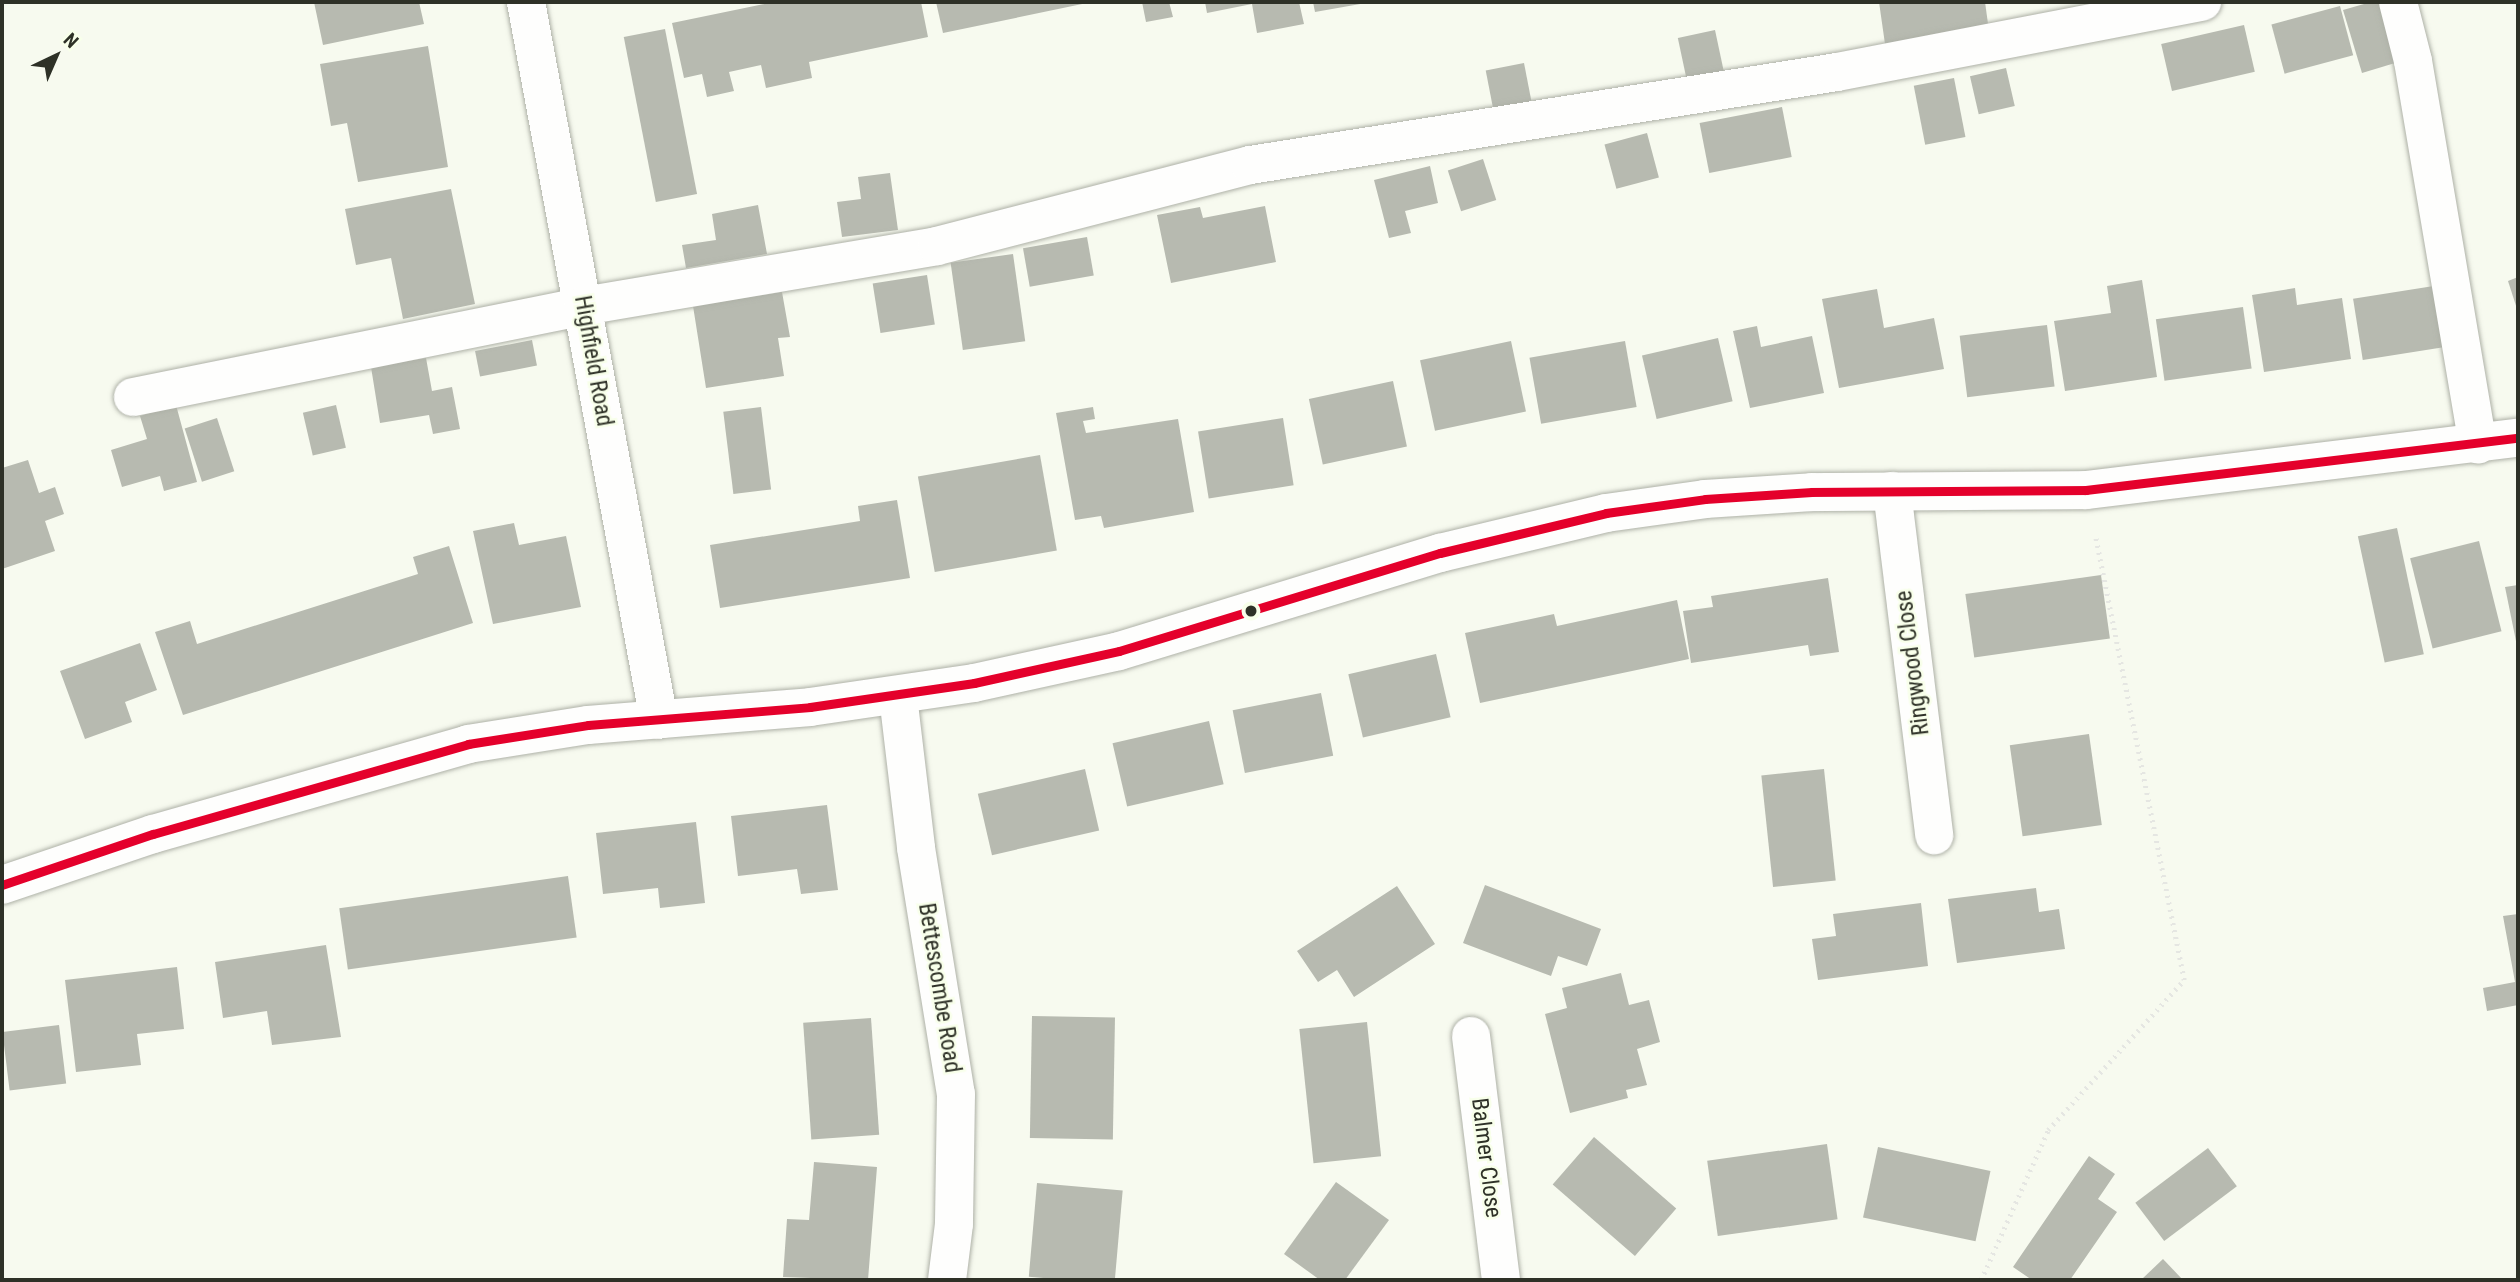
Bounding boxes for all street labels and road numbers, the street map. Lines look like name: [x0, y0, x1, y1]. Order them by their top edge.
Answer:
street label: Highfield Road: [568, 294, 618, 428]
street label: Ringwood Close: [1890, 589, 1936, 737]
street label: Bettescombe Road: [912, 901, 966, 1075]
street label: Balmer Close: [1465, 1097, 1507, 1219]

